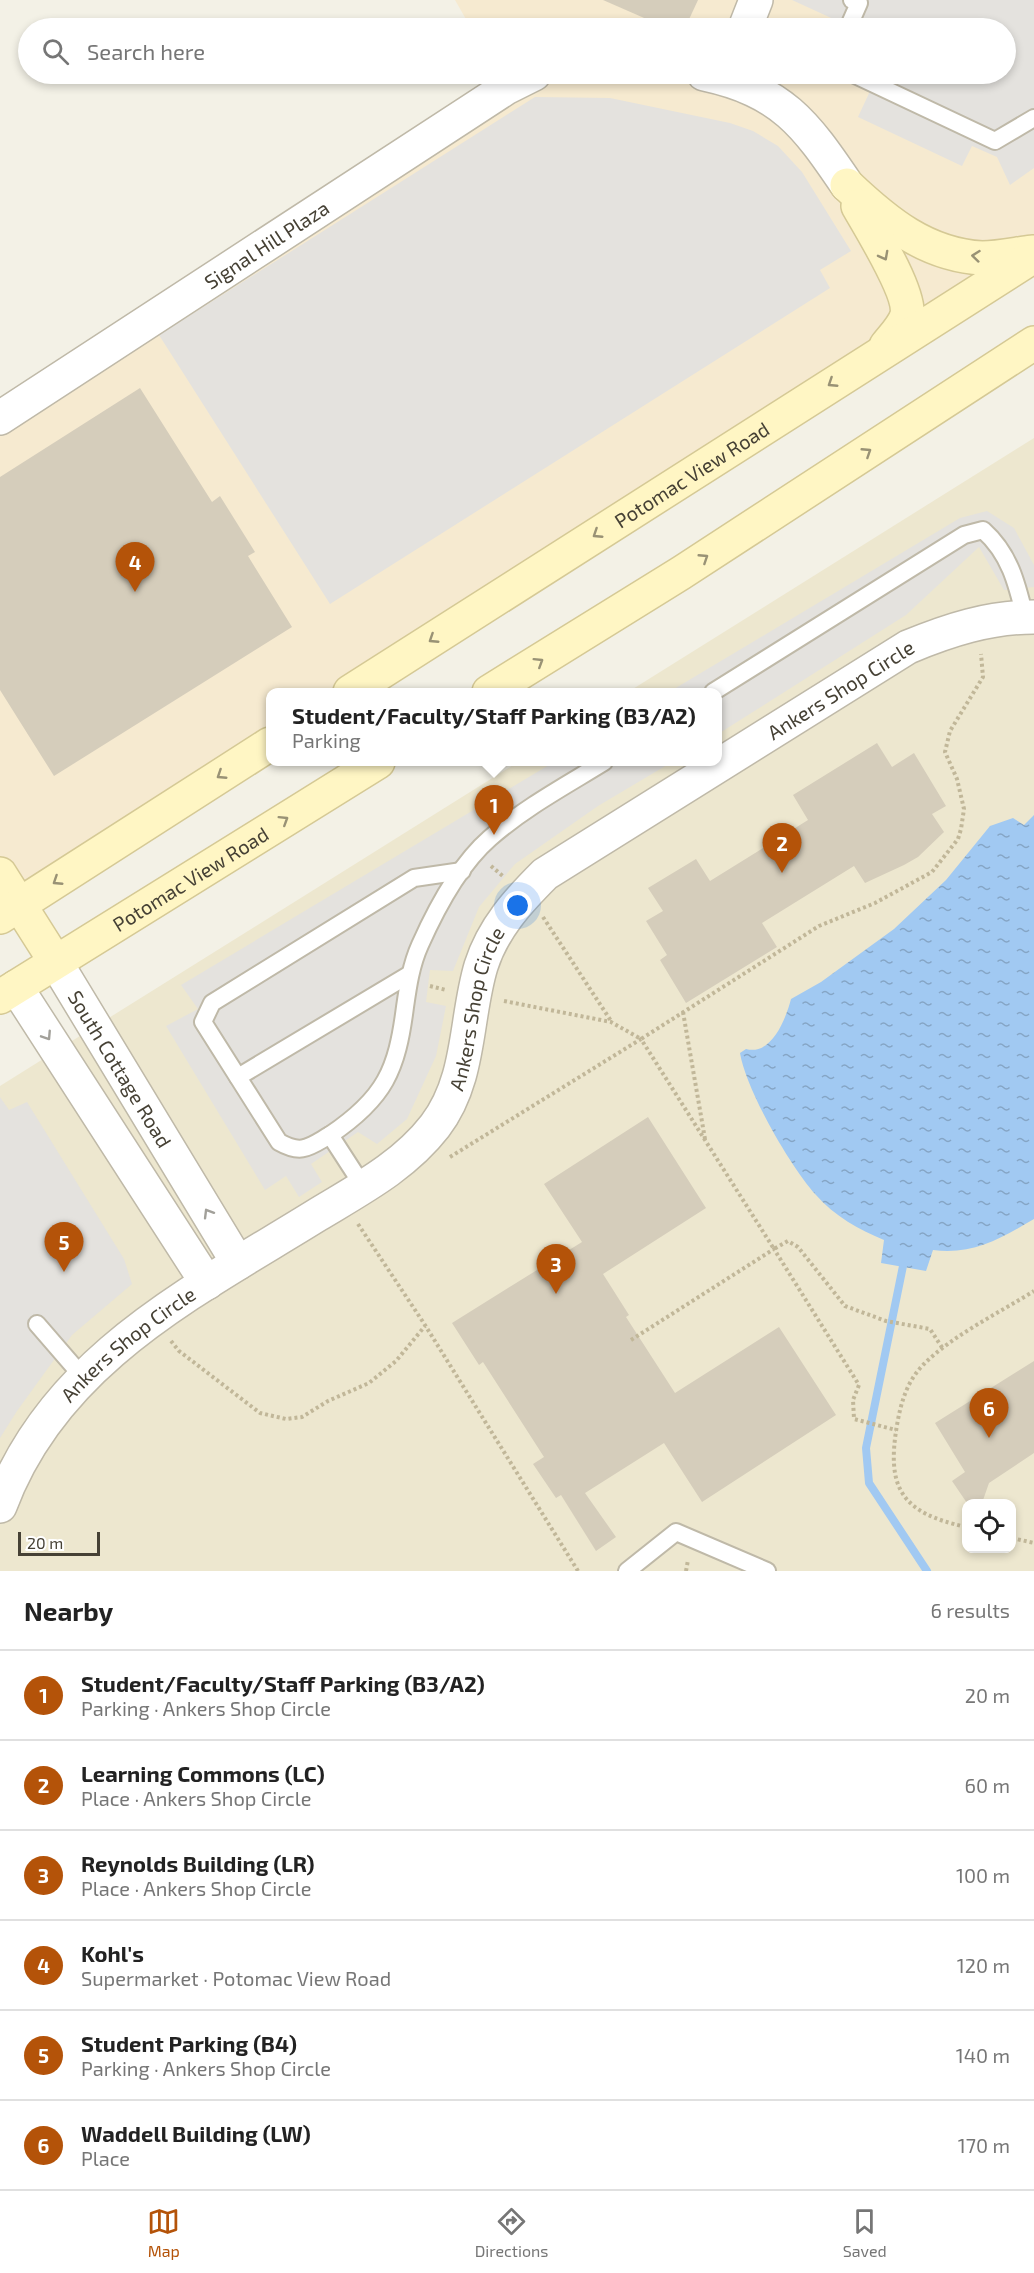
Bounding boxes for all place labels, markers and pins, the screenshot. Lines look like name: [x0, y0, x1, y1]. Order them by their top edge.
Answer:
pin: 4: [116, 542, 154, 592]
pin: 1: [474, 786, 514, 835]
pin: 2: [762, 824, 802, 873]
pin: 5: [44, 1222, 84, 1272]
pin: 3: [536, 1244, 576, 1294]
pin: 6: [970, 1388, 1008, 1438]

